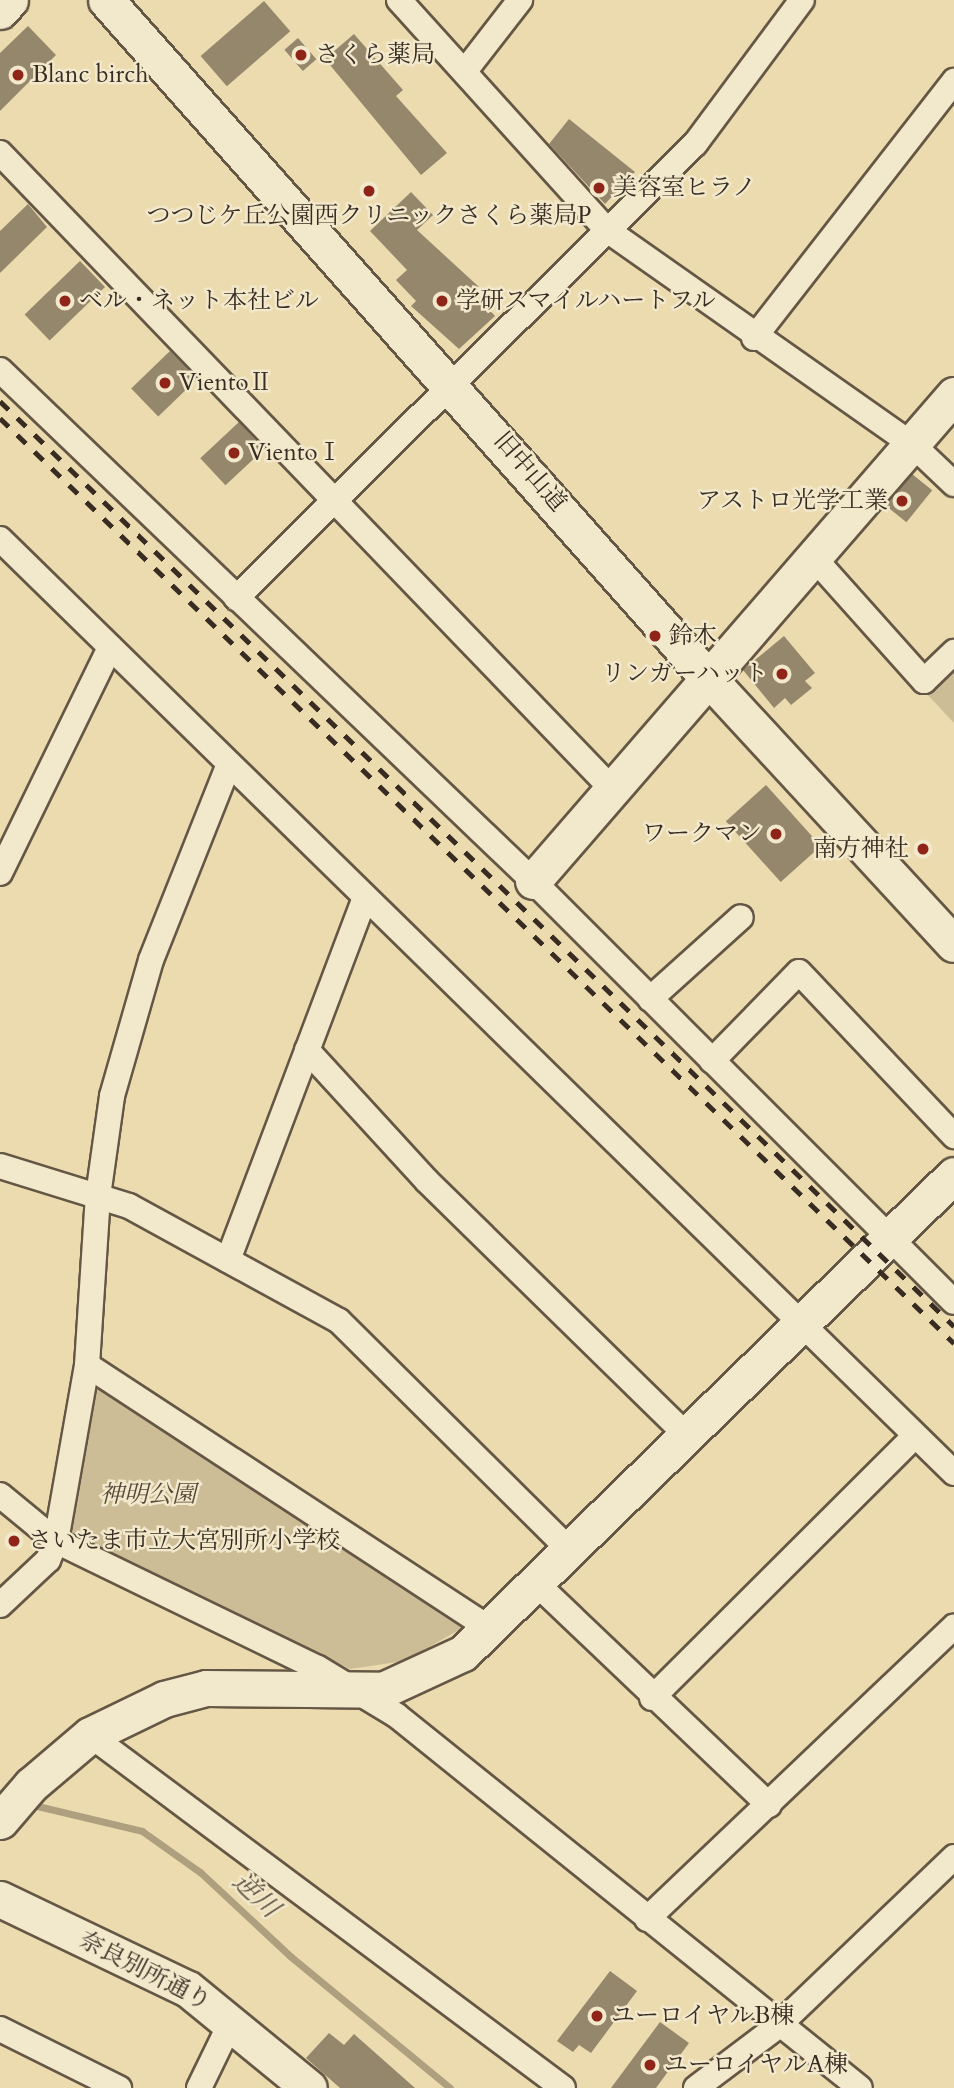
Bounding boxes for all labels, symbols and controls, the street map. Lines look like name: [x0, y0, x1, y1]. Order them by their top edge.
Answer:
place label: さくら薬局: [315, 41, 435, 69]
marker: さくら薬局: [293, 47, 309, 63]
place label: Blanc birch: [32, 61, 148, 89]
marker: Blanc birch: [10, 67, 26, 83]
place label: 美容室ヒラノ: [613, 174, 757, 202]
marker: 美容室ヒラノ: [591, 180, 607, 196]
marker: つつじケ丘公園西クリニックさくら薬局P: [361, 183, 377, 199]
place label: つつじケ丘公園西クリニックさくら薬局P: [146, 202, 592, 230]
place label: ベル・ネット本社ビル: [79, 287, 319, 315]
place label: 学研スマイルハートフル: [456, 287, 720, 315]
marker: ベル・ネット本社ビル: [57, 293, 73, 309]
marker: 学研スマイルハートフル: [434, 293, 450, 309]
place label: VientoⅡ: [179, 369, 272, 397]
marker: VientoⅡ: [157, 375, 173, 391]
street label: 旧中山道: [488, 426, 572, 518]
place label: VientoⅠ: [248, 439, 341, 467]
marker: VientoⅠ: [226, 445, 242, 461]
place label: アストロ光学工業: [696, 487, 888, 515]
marker: アストロ光学工業: [894, 493, 910, 509]
place label: 鈴木: [669, 622, 717, 650]
marker: 鈴木: [647, 628, 663, 644]
place label: リンガーハット: [600, 660, 768, 688]
marker: リンガーハット: [774, 666, 790, 682]
place label: ワークマン: [642, 820, 762, 848]
marker: ワークマン: [768, 826, 784, 842]
place label: 南方神社: [813, 835, 909, 863]
marker: 南方神社: [915, 841, 931, 857]
park label: 神明公園: [100, 1481, 196, 1509]
place label: さいたま市立大宮別所小学校: [28, 1527, 340, 1555]
marker: さいたま市立大宮別所小学校: [6, 1533, 22, 1549]
water label: 逆川: [226, 1866, 286, 1924]
street label: 奈良別所通り: [74, 1925, 216, 2017]
place label: ユーロイヤルB棟: [611, 2002, 795, 2030]
marker: ユーロイヤルB棟: [589, 2008, 605, 2024]
place label: ユーロイヤルA棟: [664, 2051, 849, 2079]
marker: ユーロイヤルA棟: [642, 2057, 658, 2073]

